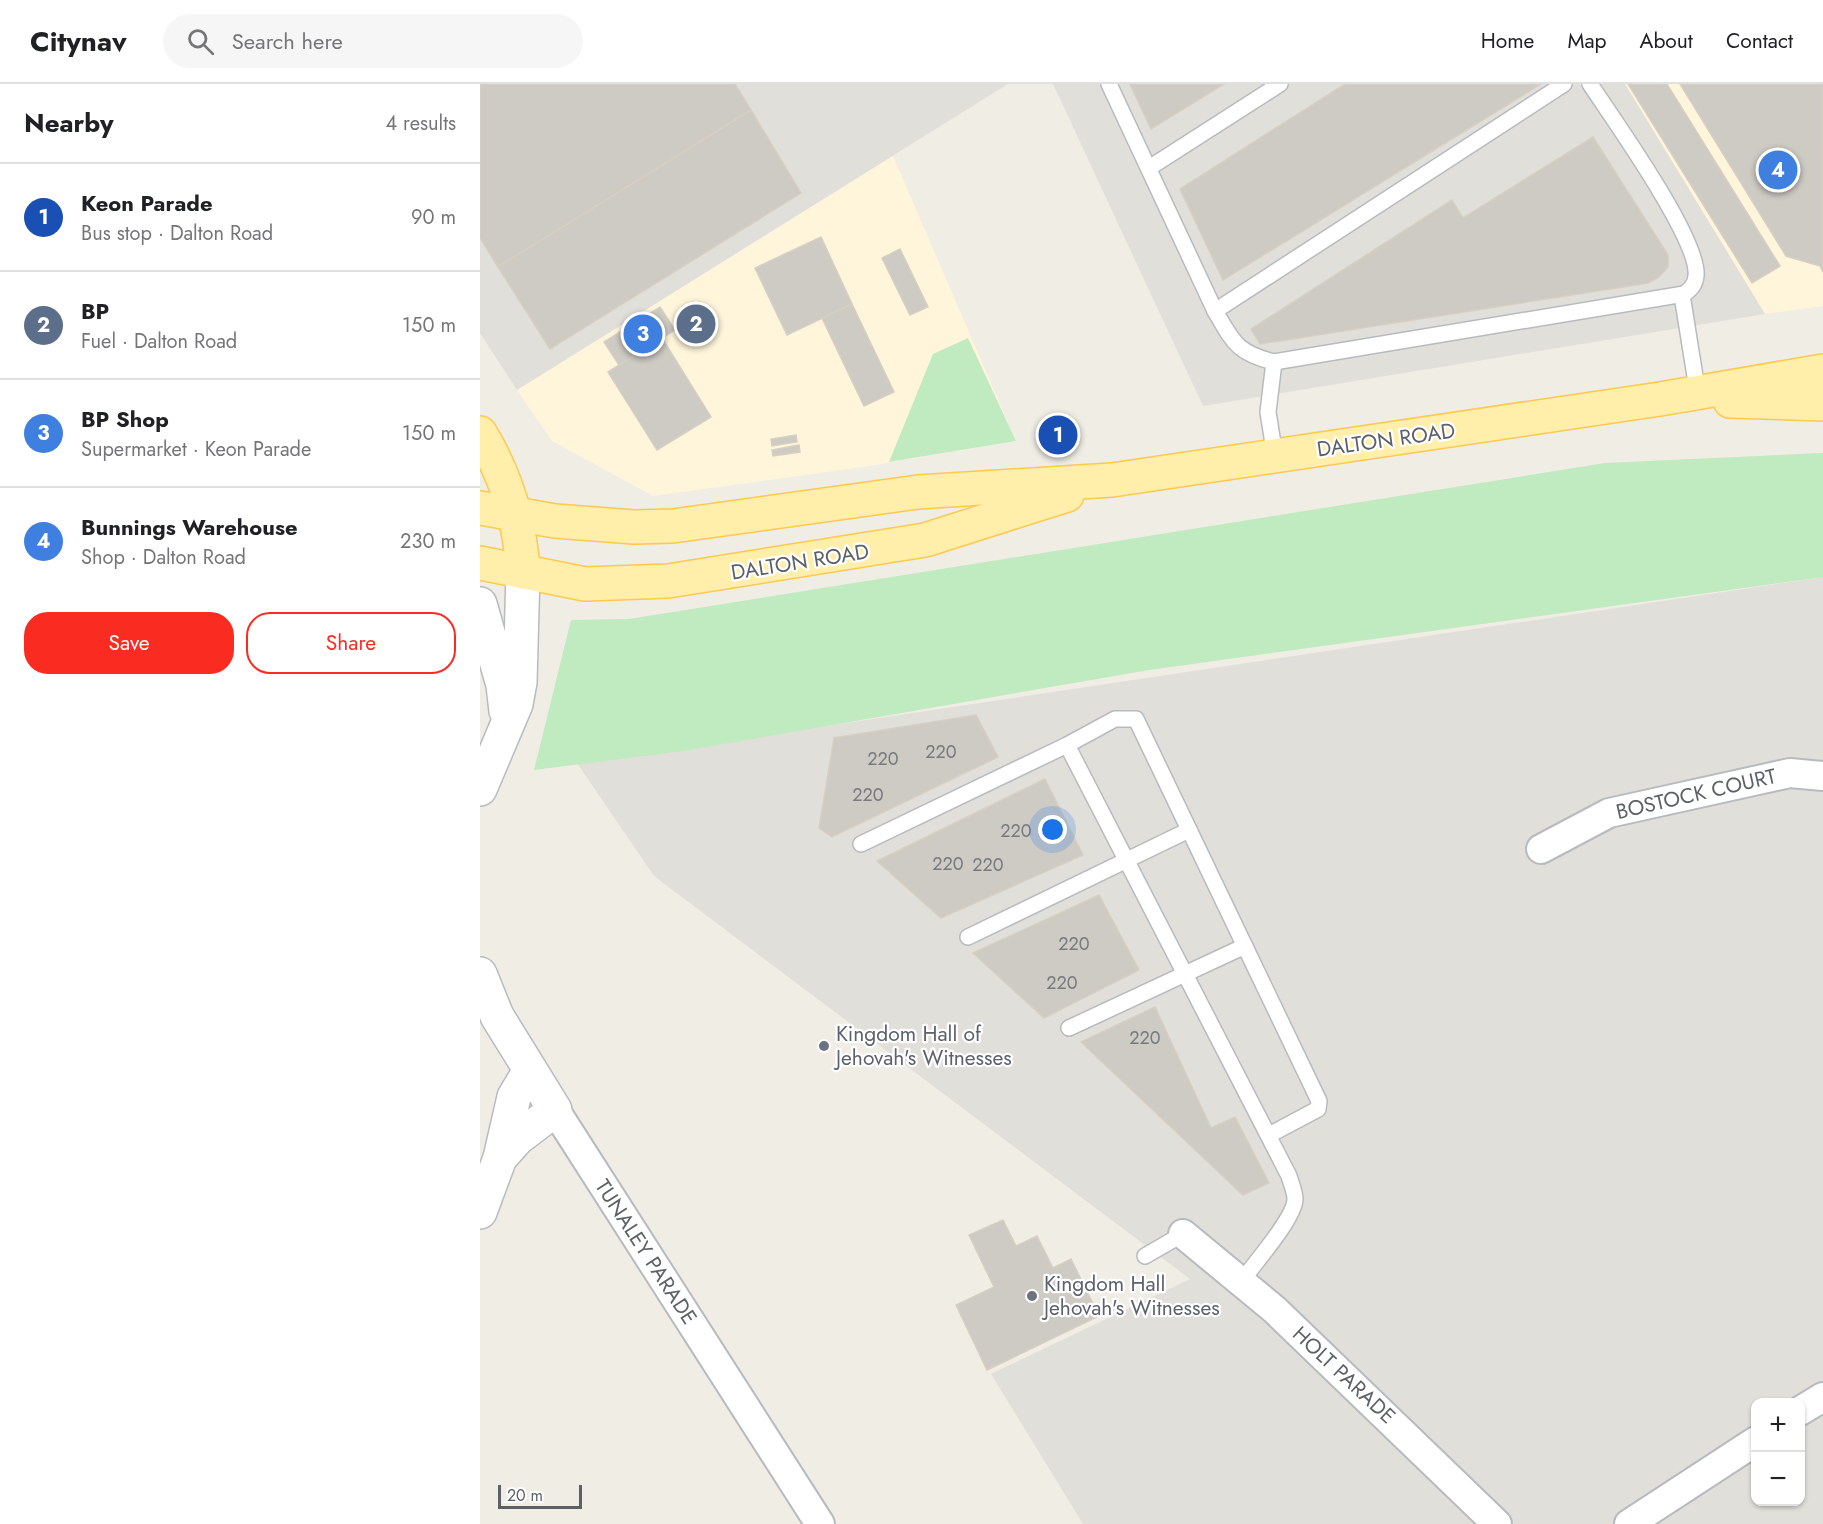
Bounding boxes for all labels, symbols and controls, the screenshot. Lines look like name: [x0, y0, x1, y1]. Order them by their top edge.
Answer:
search box: [163, 14, 583, 68]
text: Citynav: [30, 21, 127, 62]
icon: search: [184, 25, 217, 58]
text: Search here: [232, 25, 343, 57]
text: Home: [1481, 26, 1534, 56]
text: Map: [1567, 26, 1607, 56]
text: About: [1640, 26, 1693, 56]
text: Contact: [1726, 26, 1793, 56]
text: Nearby: [24, 104, 113, 142]
text: 4 results: [385, 109, 456, 138]
pin: 4: [1758, 148, 1798, 193]
text: Keon Parade: [81, 187, 213, 219]
text: 1: [38, 203, 49, 232]
text: 90 m: [411, 203, 456, 232]
text: Bus stop · Dalton Road: [81, 219, 273, 248]
text: BP: [81, 295, 109, 327]
pin: 2: [676, 302, 716, 346]
text: 2: [37, 311, 50, 340]
text: 150 m: [402, 311, 456, 340]
pin: 3: [624, 312, 662, 356]
text: Fuel · Dalton Road: [81, 327, 237, 356]
text: BP Shop: [81, 403, 169, 435]
pin: 1: [1038, 412, 1078, 458]
street label: DALTON ROAD: [1315, 415, 1457, 465]
text: 3: [37, 419, 50, 448]
text: 150 m: [402, 419, 456, 448]
text: Supermarket · Keon Parade: [81, 435, 311, 464]
text: Bunnings Warehouse: [81, 511, 298, 543]
text: 4: [37, 527, 50, 556]
text: 230 m: [400, 527, 456, 556]
street label: DALTON ROAD: [729, 536, 871, 588]
text: Shop · Dalton Road: [81, 543, 246, 572]
button: Save: [24, 612, 234, 674]
button: Share: [246, 612, 456, 674]
house number: 220: [925, 739, 957, 765]
house number: 220: [867, 746, 899, 772]
street label: BOSTOCK COURT: [1613, 761, 1779, 827]
house number: 220: [852, 782, 884, 808]
your location: [1038, 815, 1067, 844]
house number: 220: [1000, 818, 1032, 844]
house number: 220: [932, 851, 964, 877]
house number: 220: [972, 852, 1004, 878]
house number: 220: [1058, 931, 1090, 957]
house number: 220: [1046, 970, 1078, 996]
place label: Kingdom Hall of Jehovah's Witnesses: [833, 1019, 1012, 1073]
house number: 220: [1129, 1025, 1161, 1051]
marker: Kingdom Hall of Jehovah's Witnesses: [817, 1039, 831, 1053]
street label: TUNALEY PARADE: [588, 1174, 704, 1330]
place label: Kingdom Hall Jehovah's Witnesses: [1041, 1269, 1220, 1323]
marker: Kingdom Hall Jehovah's Witnesses: [1025, 1289, 1039, 1303]
street label: HOLT PARADE: [1286, 1319, 1402, 1431]
map controls: [1751, 1398, 1805, 1506]
button: +: [1751, 1398, 1805, 1452]
button: −: [1751, 1452, 1805, 1506]
scale bar: [498, 1482, 582, 1510]
text: 20 m: [507, 1484, 543, 1507]

